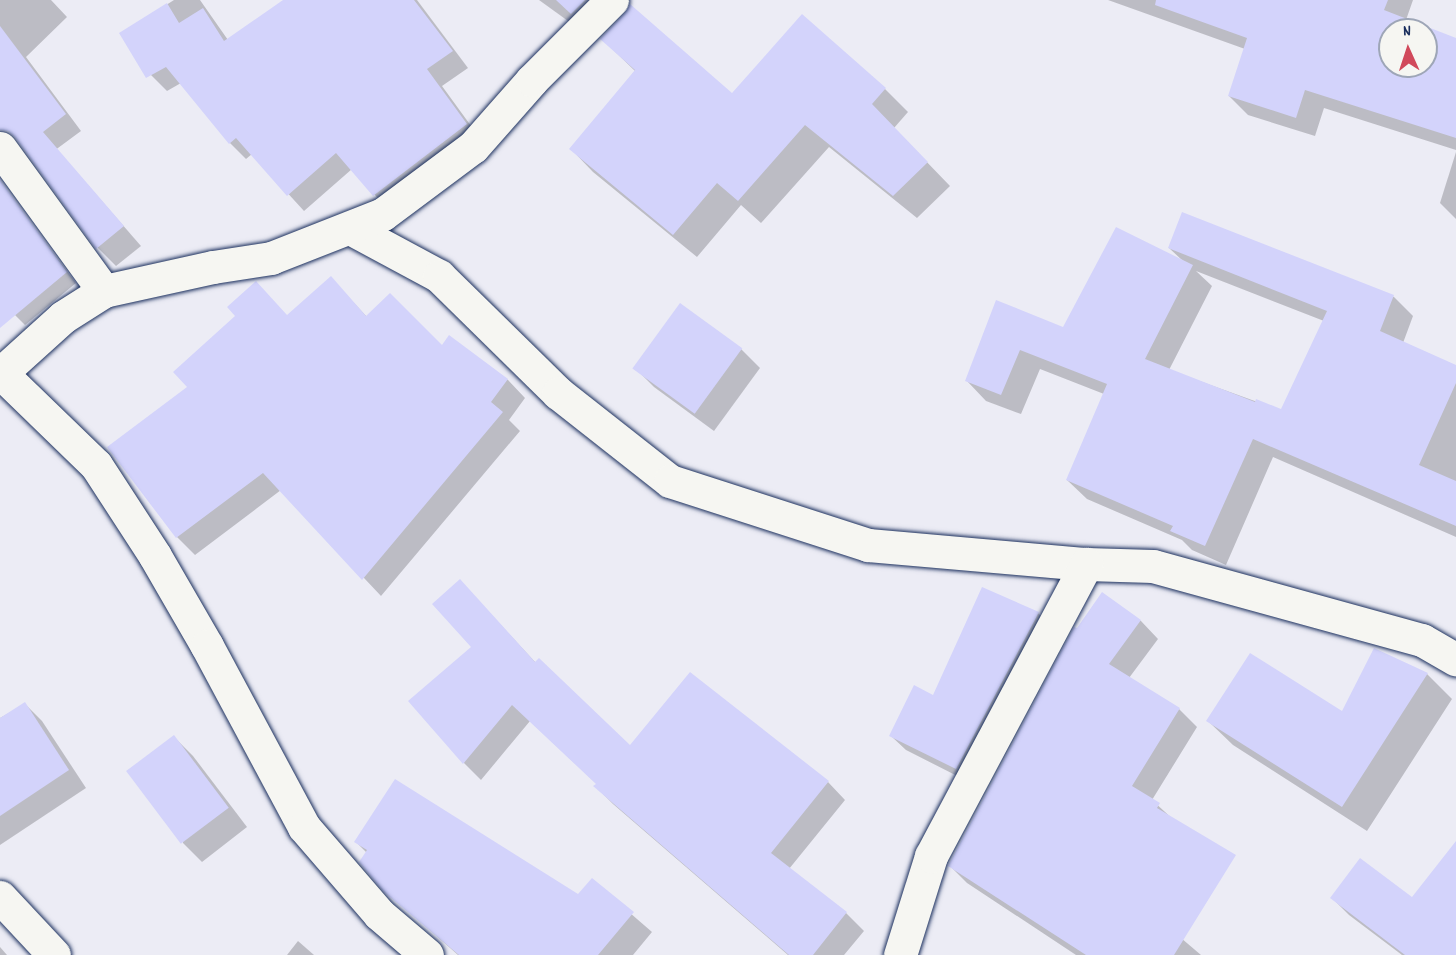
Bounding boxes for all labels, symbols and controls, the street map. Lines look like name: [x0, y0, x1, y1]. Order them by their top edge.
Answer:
north arrow: [1378, 18, 1438, 78]
text: N: [1403, 20, 1412, 43]

